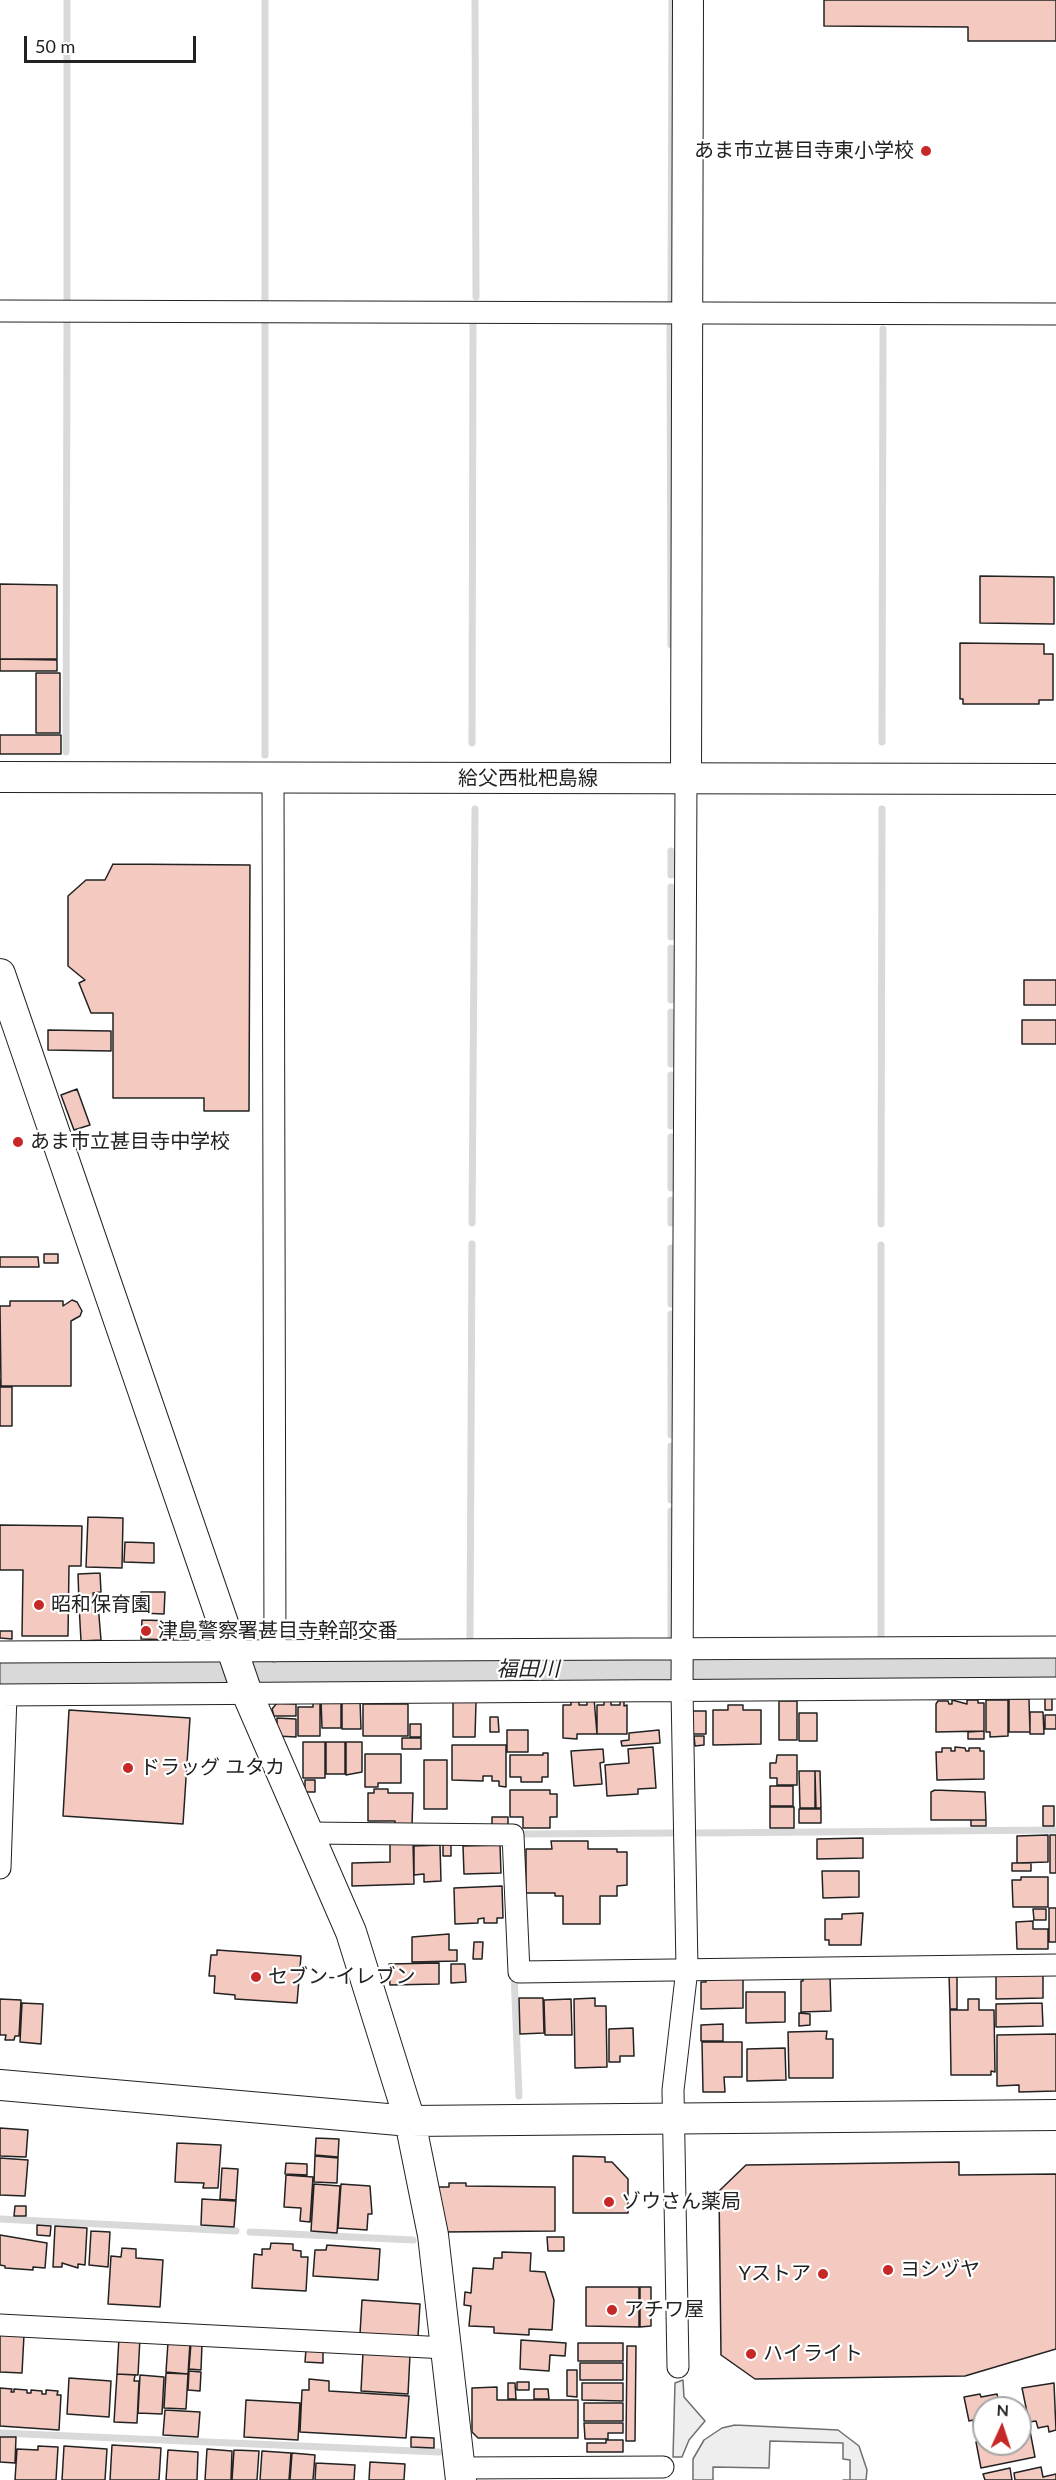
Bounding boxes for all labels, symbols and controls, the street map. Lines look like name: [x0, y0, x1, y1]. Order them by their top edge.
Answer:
scale bar: [27, 24, 200, 62]
text: 50 m: [35, 35, 75, 57]
place label: あま市立甚目寺東小学校: [694, 139, 914, 163]
marker: あま市立甚目寺東小学校: [919, 144, 933, 158]
street label: 給父西枇杷島線: [458, 767, 598, 791]
place label: あま市立甚目寺中学校: [30, 1130, 230, 1154]
marker: あま市立甚目寺中学校: [11, 1135, 25, 1149]
place label: 昭和保育園: [51, 1593, 151, 1617]
marker: 昭和保育園: [32, 1598, 46, 1612]
place label: 津島警察署甚目寺幹部交番: [158, 1619, 398, 1643]
marker: 津島警察署甚目寺幹部交番: [139, 1624, 153, 1638]
water label: 福田川: [497, 1656, 559, 1682]
place label: ドラッグ ユタカ: [140, 1756, 285, 1780]
marker: ドラッグ ユタカ: [121, 1761, 135, 1775]
place label: セブン-イレブン: [268, 1965, 415, 1989]
marker: セブン-イレブン: [249, 1970, 263, 1984]
place label: ゾウさん薬局: [621, 2190, 741, 2214]
marker: ゾウさん薬局: [602, 2195, 616, 2209]
place label: ヨシヅヤ: [900, 2258, 980, 2282]
place label: Yストア: [739, 2262, 811, 2286]
marker: ヨシヅヤ: [881, 2263, 895, 2277]
marker: Yストア: [816, 2267, 830, 2281]
place label: アチワ屋: [624, 2298, 704, 2322]
marker: アチワ屋: [605, 2303, 619, 2317]
place label: ハイライト: [763, 2342, 863, 2366]
marker: ハイライト: [744, 2347, 758, 2361]
north arrow: [972, 2396, 1032, 2456]
text: N: [996, 2400, 1010, 2419]

